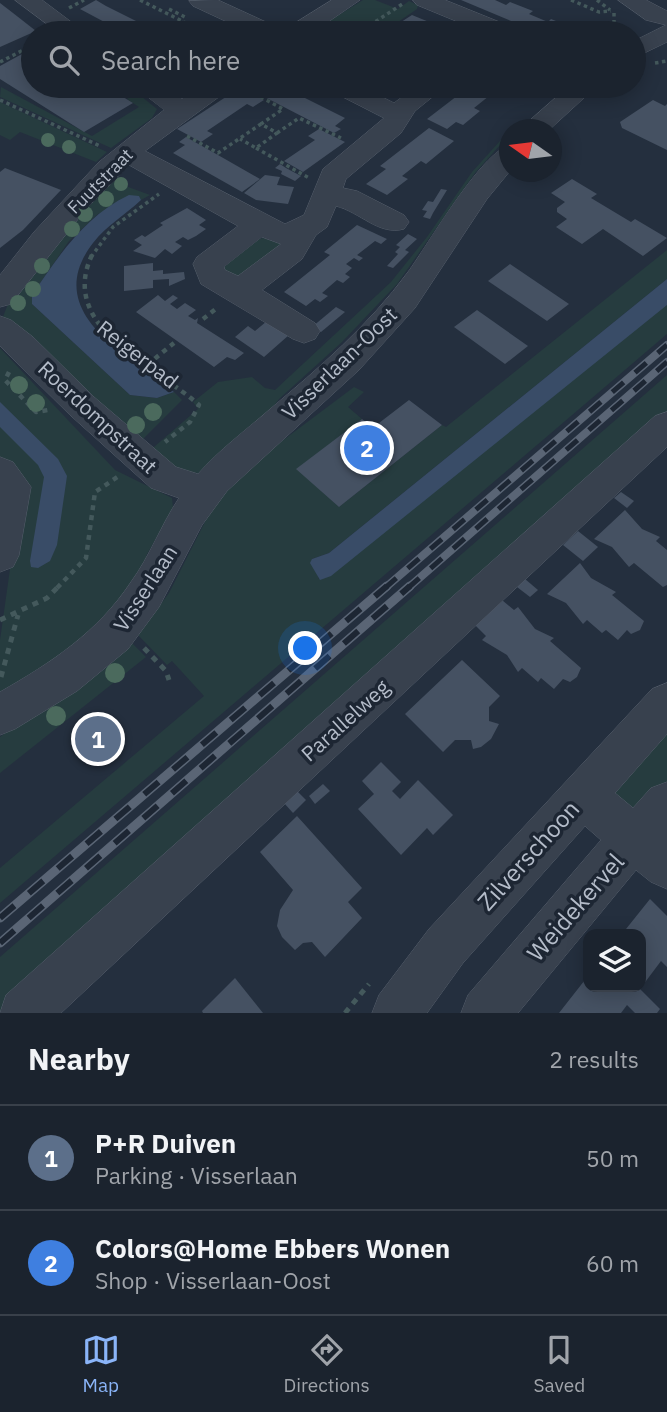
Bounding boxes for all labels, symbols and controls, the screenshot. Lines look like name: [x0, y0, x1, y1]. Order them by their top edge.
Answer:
search box: [21, 21, 646, 98]
icon: search: [45, 41, 83, 79]
text: Search here: [101, 43, 240, 77]
north arrow: [499, 119, 562, 182]
street label: Fuutstraat: [62, 143, 138, 219]
street label: Visserlaan-Oost: [275, 301, 403, 425]
street label: Reigerpad: [92, 314, 184, 394]
street label: Roerdompstraat: [32, 354, 164, 480]
pin: 2: [344, 422, 390, 474]
street label: Visserlaan: [107, 539, 183, 637]
your location: [288, 631, 322, 665]
street label: Parallelweg: [295, 673, 395, 767]
pin: 1: [75, 713, 121, 765]
street label: Zilverschoon: [470, 793, 586, 917]
street label: Weidekervel: [519, 846, 631, 968]
map controls: [583, 929, 646, 992]
button: layers: [583, 929, 646, 992]
text: Nearby: [28, 1039, 130, 1078]
text: 2 results: [549, 1044, 639, 1074]
text: P+R Duiven: [95, 1126, 236, 1160]
text: 1: [44, 1143, 58, 1173]
text: 50 m: [586, 1143, 639, 1173]
text: Parking · Visserlaan: [95, 1160, 298, 1190]
text: Colors@Home Ebbers Wonen: [95, 1231, 450, 1265]
text: 2: [44, 1248, 58, 1278]
text: 60 m: [586, 1248, 639, 1278]
text: Shop · Visserlaan-Oost: [95, 1265, 331, 1295]
tab: Map: [82, 1331, 120, 1397]
tab: Directions: [283, 1331, 370, 1397]
tab: Saved: [534, 1331, 585, 1397]

